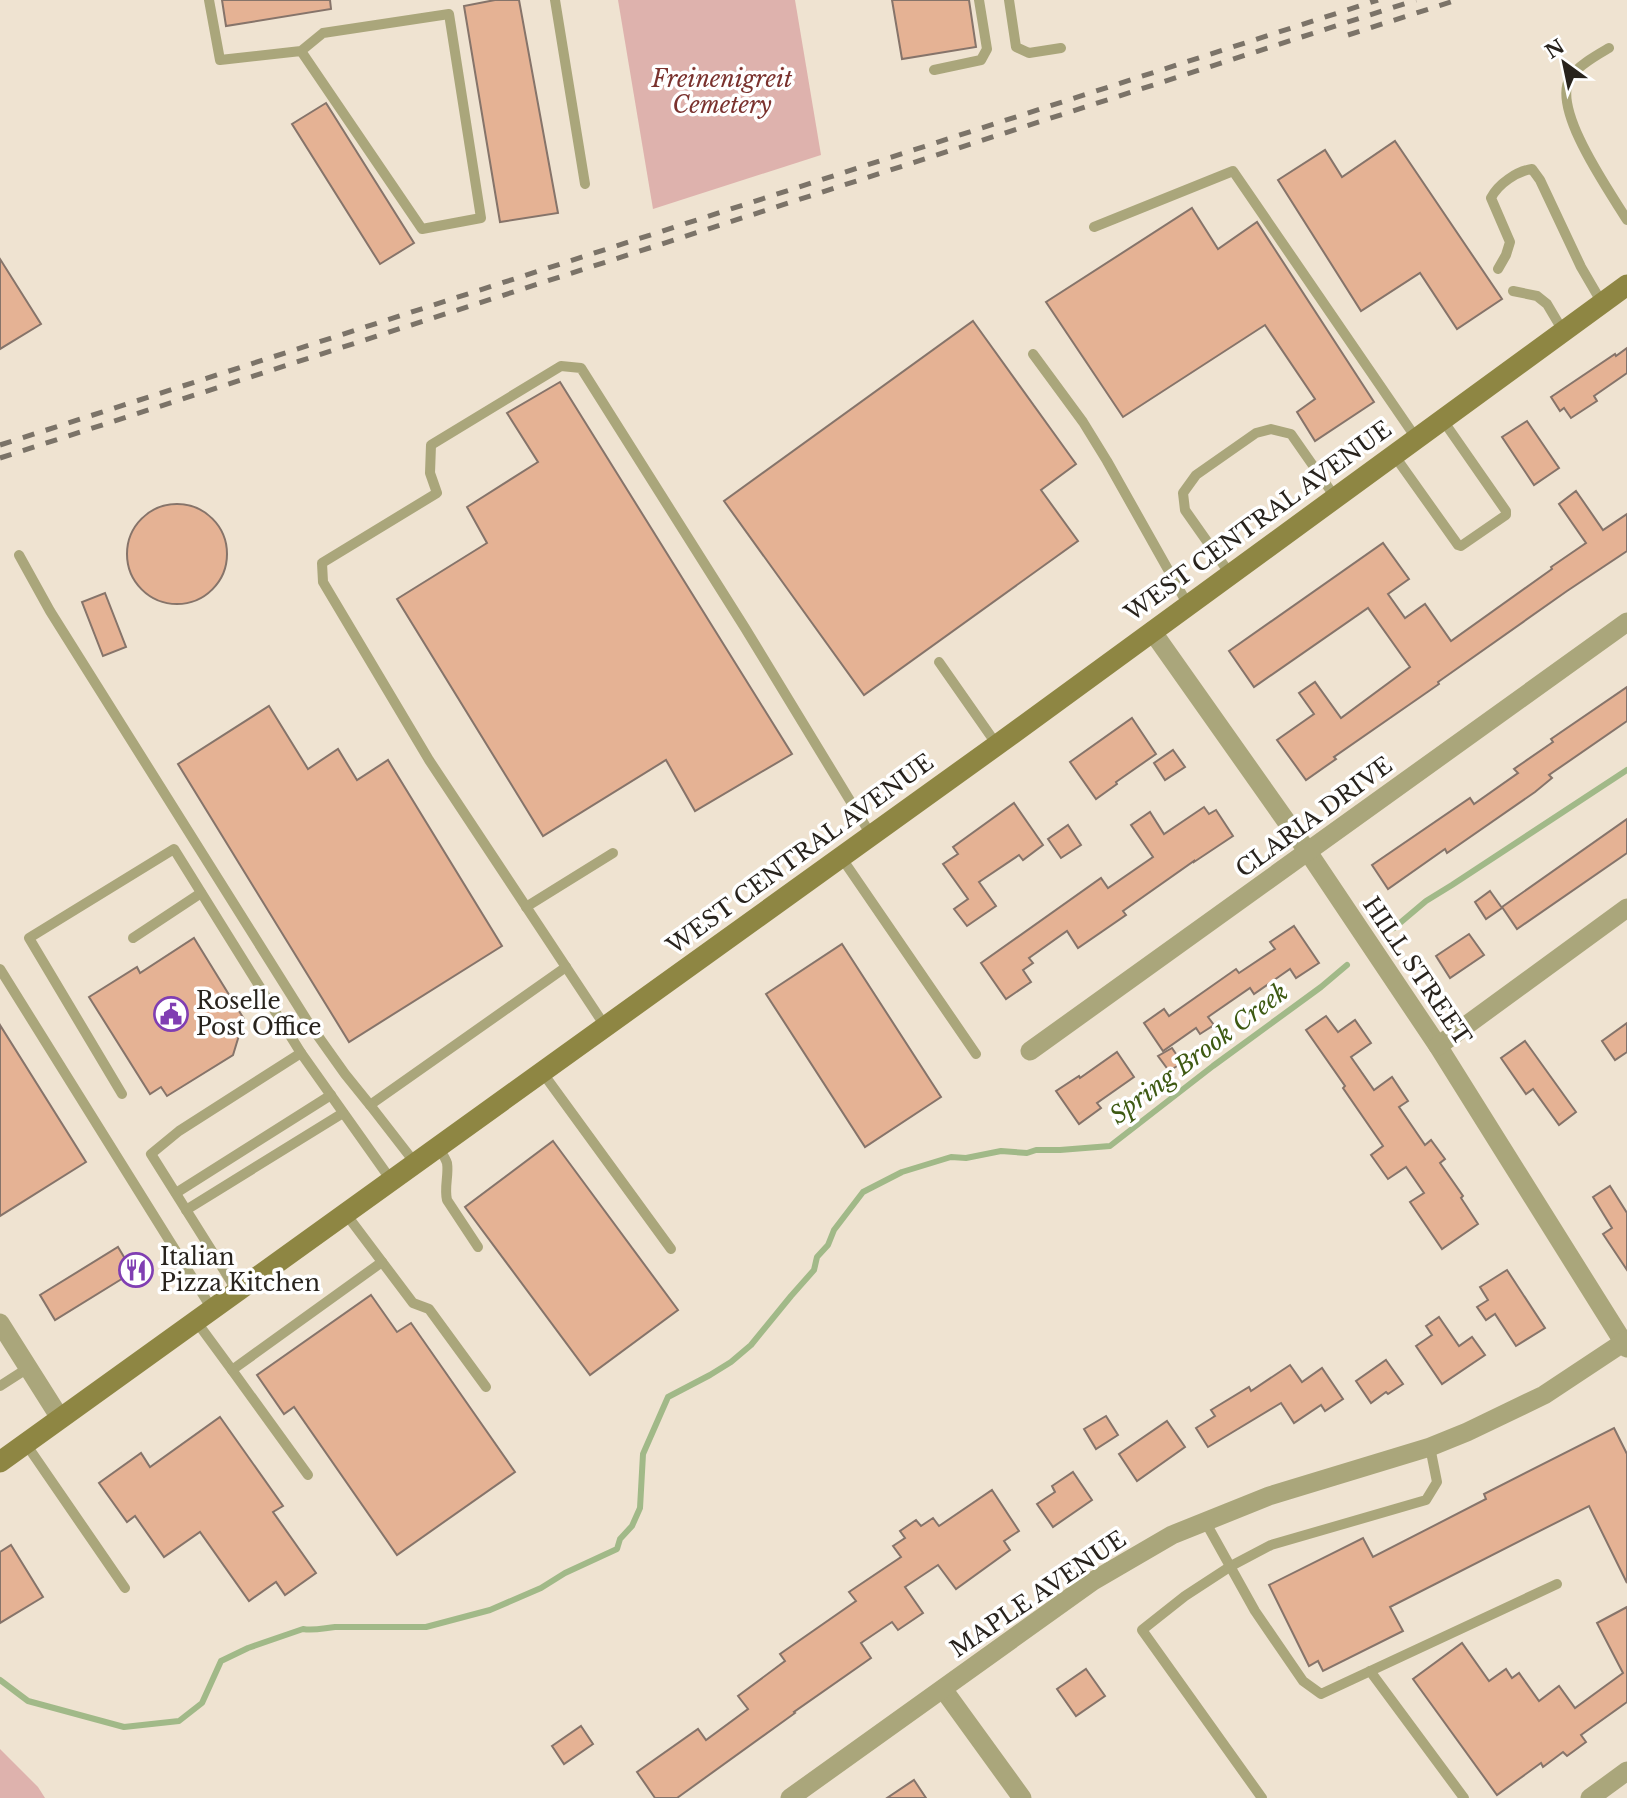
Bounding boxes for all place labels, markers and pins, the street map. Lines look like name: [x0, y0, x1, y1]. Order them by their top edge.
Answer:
place label: Roselle Post Office: [196, 987, 322, 1041]
public building icon: Roselle Post Office: [152, 995, 190, 1033]
place label: Italian Pizza Kitchen: [160, 1243, 320, 1297]
restaurant icon: Italian Pizza Kitchen: [117, 1251, 155, 1289]

